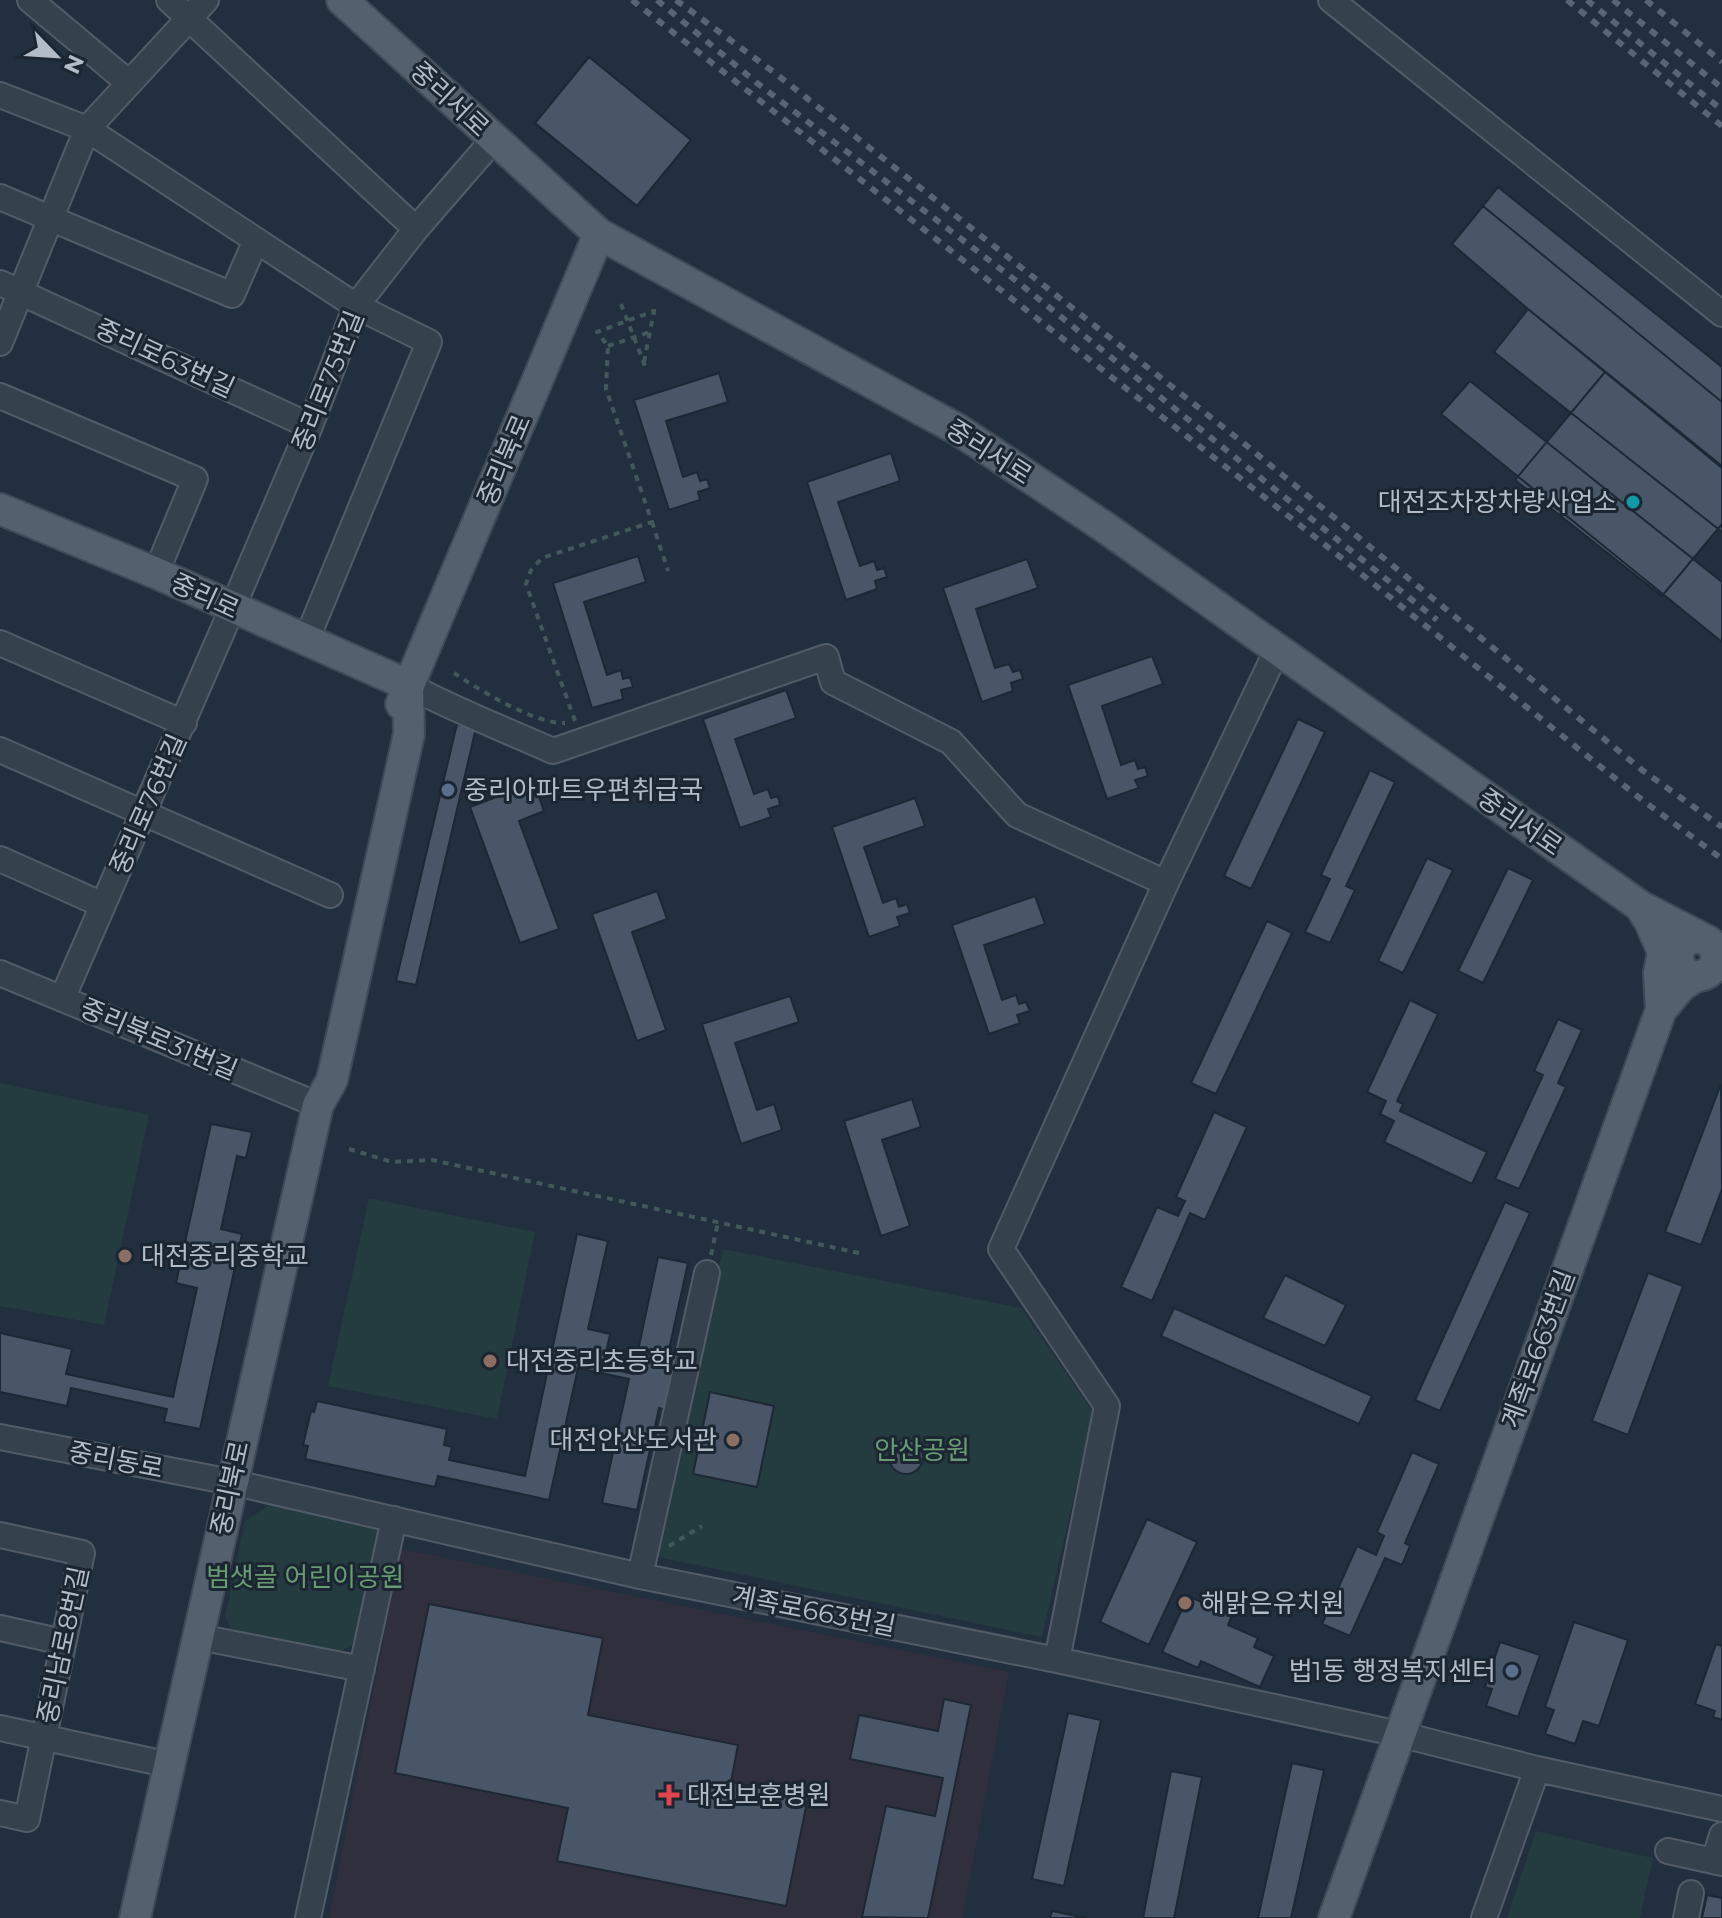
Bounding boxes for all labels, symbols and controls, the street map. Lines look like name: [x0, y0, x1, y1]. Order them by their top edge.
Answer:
north arrow: [16, 16, 96, 96]
text: N: [58, 50, 90, 78]
street label: 중리서로: [404, 55, 496, 143]
street label: 중리로75번길: [285, 306, 371, 456]
street label: 중리로63번길: [90, 312, 240, 404]
street label: 중리북로: [471, 410, 537, 510]
street label: 중리서로: [940, 413, 1038, 491]
place label: 대전조차장차량사업소: [1378, 486, 1617, 518]
marker: 대전조차장차량사업소: [1624, 493, 1642, 511]
street label: 중리로: [166, 566, 244, 626]
street label: 중리로76번길: [103, 729, 193, 879]
place label: 중리아파트우편취급국: [464, 774, 703, 806]
marker: 중리아파트우편취급국: [439, 781, 457, 799]
street label: 중리서로: [1472, 781, 1568, 863]
street label: 중리북로31번길: [76, 992, 242, 1086]
place label: 대전중리중학교: [141, 1240, 308, 1272]
marker: 대전중리중학교: [116, 1247, 134, 1265]
street label: 계족로663번길: [1495, 1266, 1581, 1432]
place label: 대전중리초등학교: [506, 1345, 697, 1377]
marker: 대전중리초등학교: [481, 1352, 499, 1370]
place label: 대전안산도서관: [550, 1424, 717, 1456]
marker: 대전안산도서관: [724, 1431, 742, 1449]
park label: 안산공원: [874, 1434, 970, 1466]
street label: 중리동로: [66, 1435, 166, 1485]
street label: 중리북로: [204, 1438, 256, 1538]
park label: 범샛골 어린이공원: [206, 1561, 404, 1593]
street label: 중리남로8번길: [31, 1563, 95, 1727]
street label: 계족로663번길: [730, 1579, 898, 1643]
place label: 해맑은유치원: [1201, 1587, 1345, 1619]
marker: 해맑은유치원: [1176, 1594, 1194, 1612]
place label: 법1동 행정복지센터: [1288, 1655, 1496, 1687]
marker: 법1동 행정복지센터: [1503, 1662, 1521, 1680]
place label: 대전보훈병원: [687, 1779, 831, 1811]
marker: 대전보훈병원: [658, 1784, 680, 1806]

